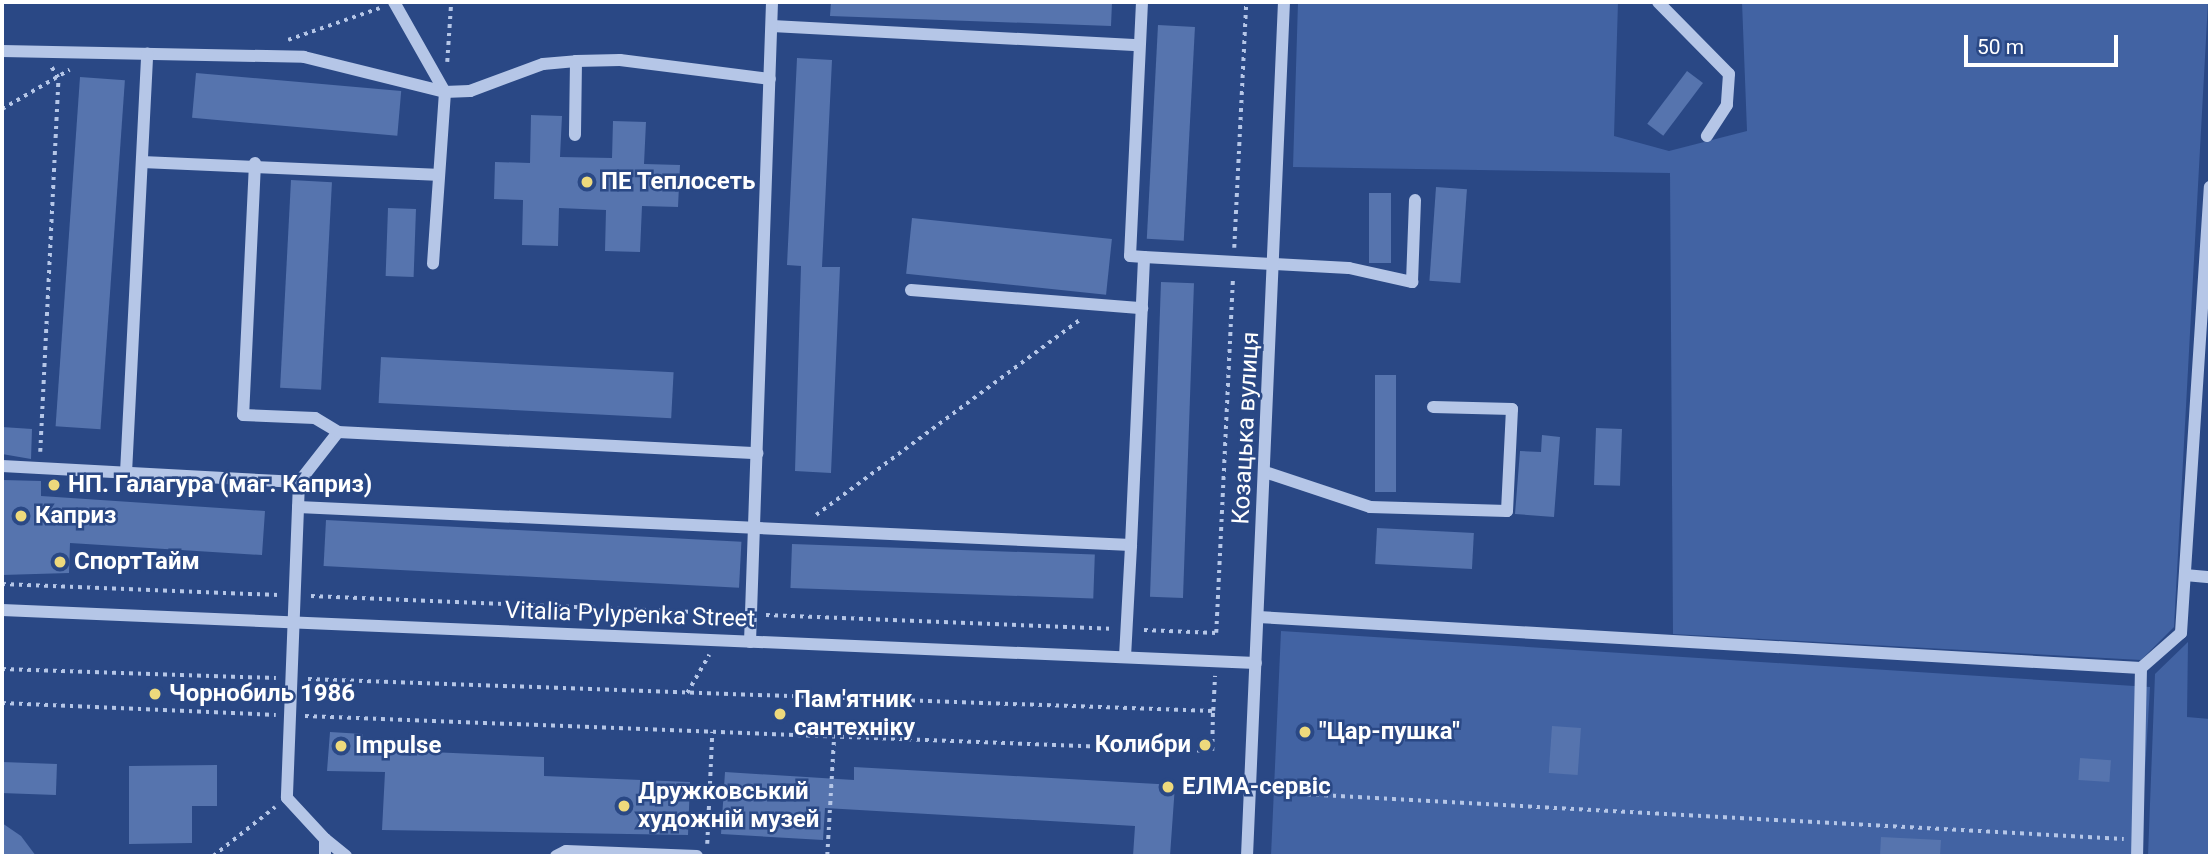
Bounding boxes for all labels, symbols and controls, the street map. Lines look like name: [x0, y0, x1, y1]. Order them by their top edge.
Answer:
scale bar: [1967, 21, 2121, 65]
text: 50 m: [1977, 35, 2024, 59]
place label: ПЕ Теплосеть: [601, 168, 756, 196]
marker: ПЕ Теплосеть: [579, 174, 595, 190]
street label: Козацька вулиця: [1227, 331, 1265, 525]
place label: НП. Галагура (маг. Каприз): [68, 471, 372, 499]
marker: НП. Галагура (маг. Каприз): [46, 477, 62, 493]
place label: Каприз: [35, 502, 116, 530]
marker: Каприз: [13, 508, 29, 524]
place label: СпортТайм: [74, 548, 200, 576]
marker: СпортТайм: [52, 554, 68, 570]
street label: Vitalia Pylypenka Street: [504, 596, 756, 634]
place label: Чорнобиль 1986: [169, 680, 355, 708]
marker: Чорнобиль 1986: [147, 686, 163, 702]
place label: Пам'ятник сантехніку: [794, 686, 915, 742]
marker: Пам'ятник сантехніку: [772, 706, 788, 722]
place label: "Цар-пушка": [1319, 718, 1460, 746]
marker: "Цар-пушка": [1297, 724, 1313, 740]
place label: Колибри: [1095, 731, 1191, 759]
place label: Impulse: [355, 732, 441, 760]
marker: Колибри: [1197, 737, 1213, 753]
marker: Impulse: [333, 738, 349, 754]
place label: ЕЛМА-сервіс: [1182, 773, 1331, 801]
place label: Дружковський художній музей: [638, 778, 819, 834]
marker: ЕЛМА-сервіс: [1160, 779, 1176, 795]
marker: Дружковський художній музей: [616, 798, 632, 814]

